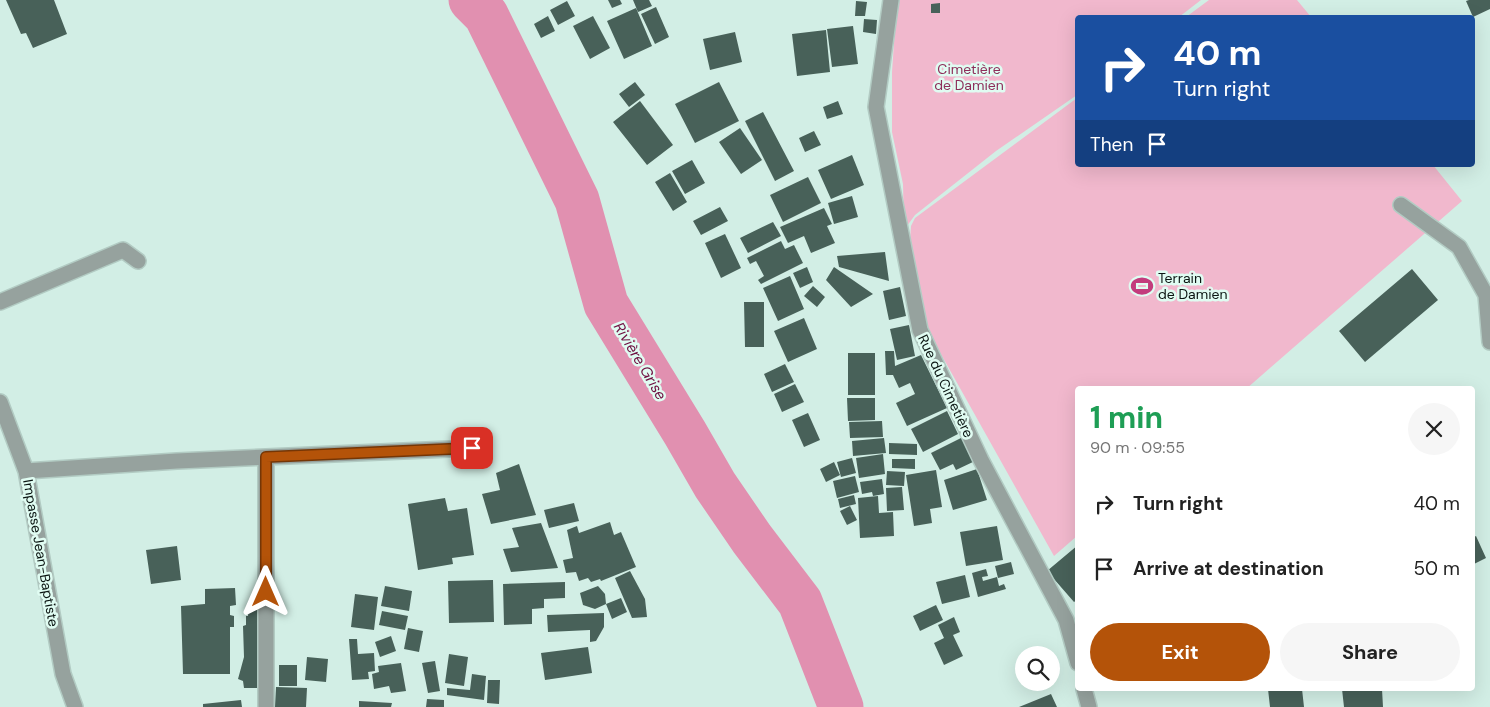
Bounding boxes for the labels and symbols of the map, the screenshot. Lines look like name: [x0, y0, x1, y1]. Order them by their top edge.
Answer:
park label: Cimetière de Damien: [934, 60, 1004, 94]
place label: Terrain de Damien: [1158, 269, 1228, 303]
sports icon: Terrain de Damien: [1129, 273, 1155, 299]
water label: Rivière Grise: [609, 318, 671, 404]
street label: Rue du Cimetière: [914, 332, 978, 441]
pin: [451, 427, 493, 469]
street label: Impasse Jean-Baptiste: [19, 478, 63, 628]
position arrow: [239, 565, 291, 617]

